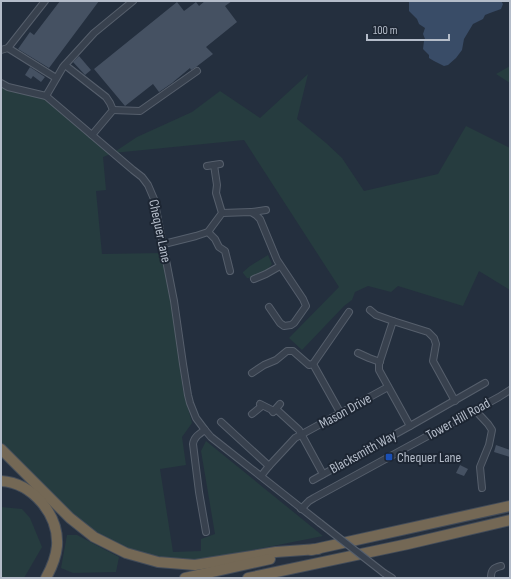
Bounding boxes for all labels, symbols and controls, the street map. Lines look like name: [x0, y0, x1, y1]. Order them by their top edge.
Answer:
scale bar: [367, 16, 449, 42]
text: 100 m: [373, 23, 398, 38]
street label: Chequer Lane: [145, 198, 175, 264]
street label: Mason Drive: [316, 390, 374, 432]
street label: Tower Hill Road: [423, 394, 493, 444]
street label: Blacksmith Way: [327, 426, 400, 477]
place label: Chequer Lane: [397, 449, 461, 466]
marker: Chequer Lane: [384, 452, 394, 462]

